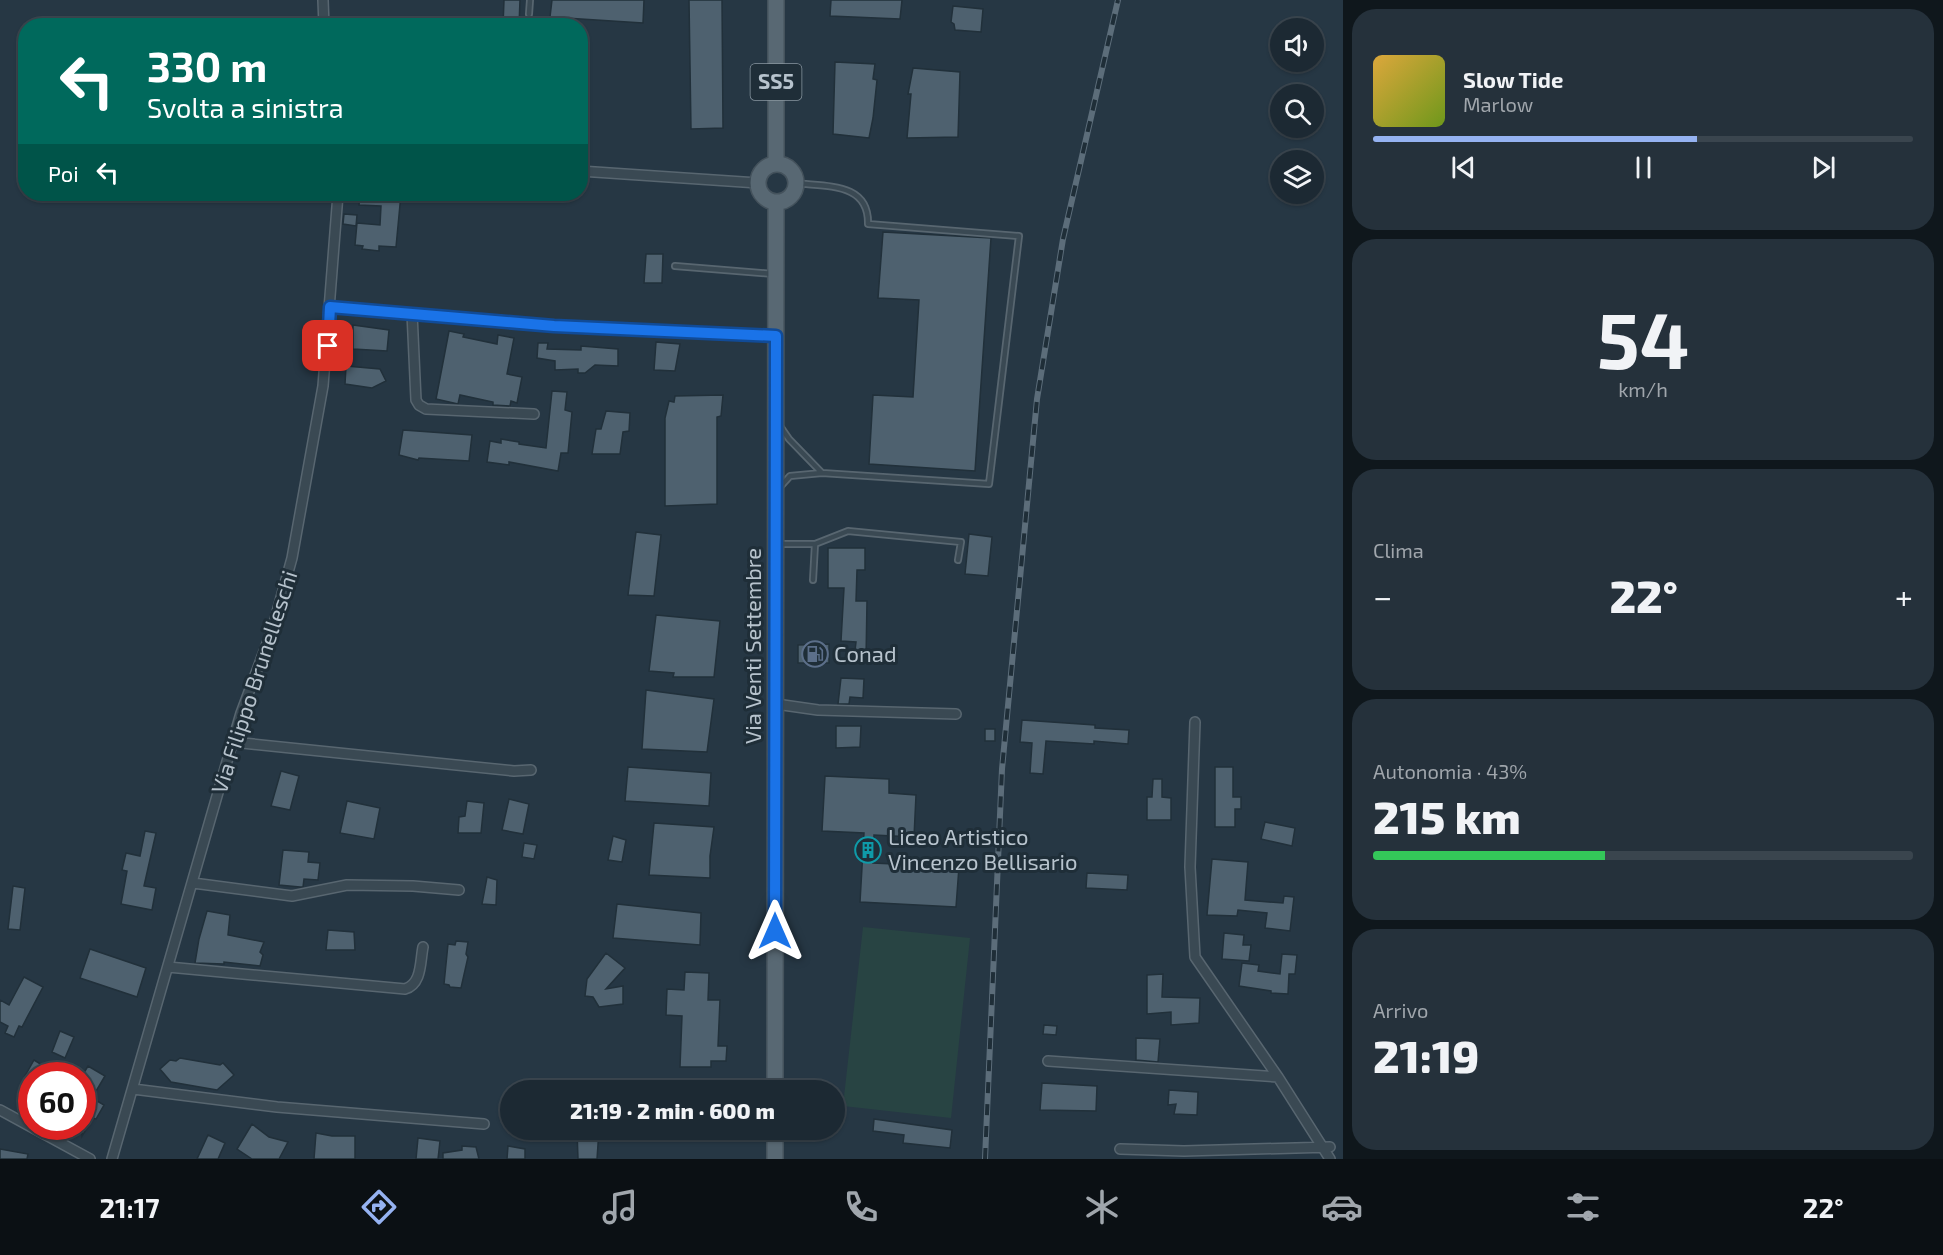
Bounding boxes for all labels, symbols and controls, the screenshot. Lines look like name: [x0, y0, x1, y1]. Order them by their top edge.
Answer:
map controls: [1270, 18, 1324, 204]
button: sound: [1270, 18, 1324, 72]
text: 330 m: [147, 40, 267, 90]
icon: left: [48, 42, 126, 120]
road number: SS5: [750, 64, 802, 100]
text: Slow Tide: [1463, 66, 1563, 92]
button: search: [1270, 84, 1324, 138]
text: Svolta a sinistra: [147, 91, 344, 123]
text: Marlow: [1463, 92, 1533, 116]
button: layers: [1270, 150, 1324, 204]
icon: previous: [1447, 151, 1480, 184]
icon: pause: [1627, 151, 1660, 184]
icon: next: [1807, 151, 1840, 184]
icon: left: [91, 156, 124, 189]
text: Poi: [48, 160, 79, 186]
text: 54: [1597, 291, 1689, 385]
pin: [302, 320, 353, 371]
icon: arrive: [311, 329, 344, 362]
text: km/h: [1618, 377, 1668, 401]
text: Clima: [1373, 538, 1424, 562]
street label: Via Venti Settembre: [739, 548, 765, 744]
street label: Via Filippo Brunelleschi: [205, 567, 301, 796]
text: 22°: [1609, 568, 1678, 622]
text: −: [1373, 576, 1392, 616]
text: +: [1895, 576, 1913, 616]
fuel station icon: Conad: [800, 639, 830, 669]
place label: Conad: [834, 640, 897, 666]
text: Autonomia · 43%: [1373, 759, 1527, 783]
text: 215 km: [1373, 789, 1521, 843]
place label: Liceo Artistico Vincenzo Bellisario: [888, 823, 1077, 874]
building icon: Liceo Artistico Vincenzo Bellisario: [853, 835, 883, 865]
position arrow: [743, 899, 807, 963]
text: Arrivo: [1373, 998, 1428, 1022]
text: 21:19: [1373, 1028, 1479, 1082]
speed limit sign: 60: [18, 1062, 96, 1140]
text: 21:19 · 2 min · 600 m: [570, 1097, 775, 1123]
icon: directions: [358, 1186, 400, 1228]
icon: music: [599, 1186, 641, 1228]
icon: phone: [840, 1186, 882, 1228]
icon: climate: [1081, 1186, 1123, 1228]
icon: car: [1321, 1186, 1363, 1228]
icon: filters: [1562, 1186, 1604, 1228]
text: 21:17: [99, 1191, 160, 1223]
text: 22°: [1803, 1191, 1844, 1223]

